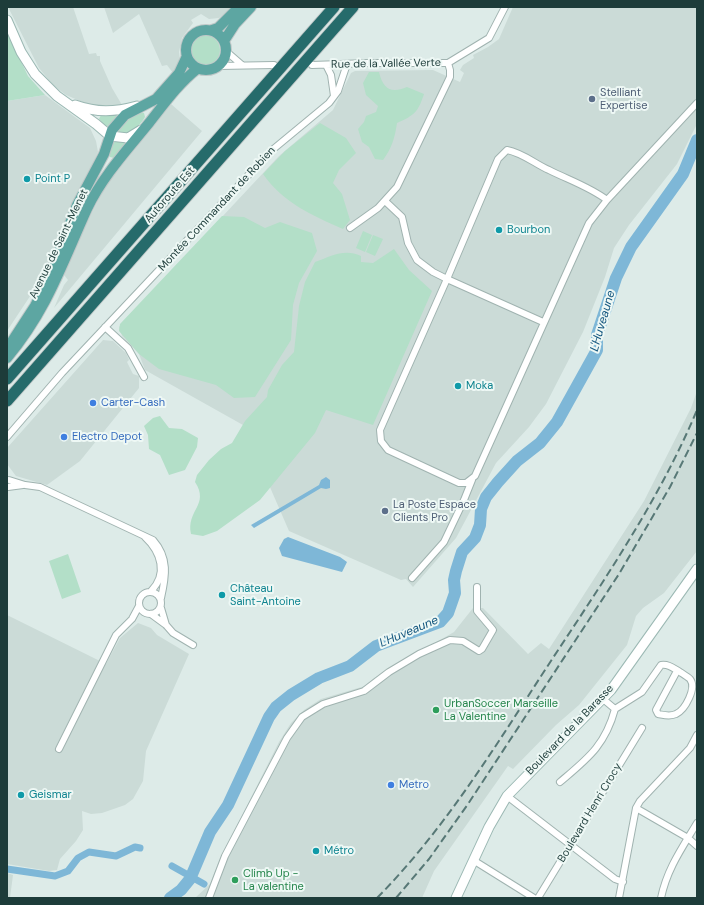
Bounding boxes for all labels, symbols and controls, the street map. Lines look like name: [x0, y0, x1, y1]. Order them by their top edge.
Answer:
street label: Rue de la Vallée Verte: [331, 56, 441, 72]
place label: Stelliant Expertise: [600, 86, 648, 112]
marker: Stelliant Expertise: [587, 94, 597, 104]
street label: Montée Commandant de Robien: [156, 144, 278, 274]
street label: Autoroute Est: [142, 164, 198, 226]
place label: Point P: [35, 172, 70, 186]
marker: Point P: [22, 174, 32, 184]
street label: Avenue de Saint-Menet: [27, 187, 91, 301]
place label: Bourbon: [507, 223, 550, 237]
marker: Bourbon: [494, 225, 504, 235]
water label: L'Huveaune: [587, 289, 619, 353]
place label: Moka: [466, 379, 493, 393]
marker: Moka: [453, 381, 463, 391]
place label: Carter-Cash: [101, 396, 165, 410]
marker: Carter-Cash: [88, 398, 98, 408]
place label: Electro Depot: [72, 430, 142, 444]
marker: Electro Depot: [59, 432, 69, 442]
place label: La Poste Espace Clients Pro: [393, 498, 476, 524]
marker: La Poste Espace Clients Pro: [380, 506, 390, 516]
place label: Château Saint-Antoine: [230, 582, 301, 608]
marker: Château Saint-Antoine: [217, 590, 227, 600]
water label: L'Huveaune: [377, 613, 441, 651]
street label: Boulevard de la Barasse: [523, 682, 617, 778]
place label: UrbanSoccer Marseille La Valentine: [444, 697, 558, 723]
marker: UrbanSoccer Marseille La Valentine: [431, 705, 441, 715]
street label: Boulevard Henri Crocy: [555, 761, 625, 865]
place label: Metro: [399, 778, 429, 792]
marker: Metro: [386, 780, 396, 790]
place label: Geismar: [29, 788, 72, 802]
marker: Geismar: [16, 790, 26, 800]
place label: Métro: [324, 844, 354, 858]
marker: Métro: [311, 846, 321, 856]
place label: Climb Up - La valentine: [243, 867, 304, 893]
marker: Climb Up - La valentine: [230, 875, 240, 885]

